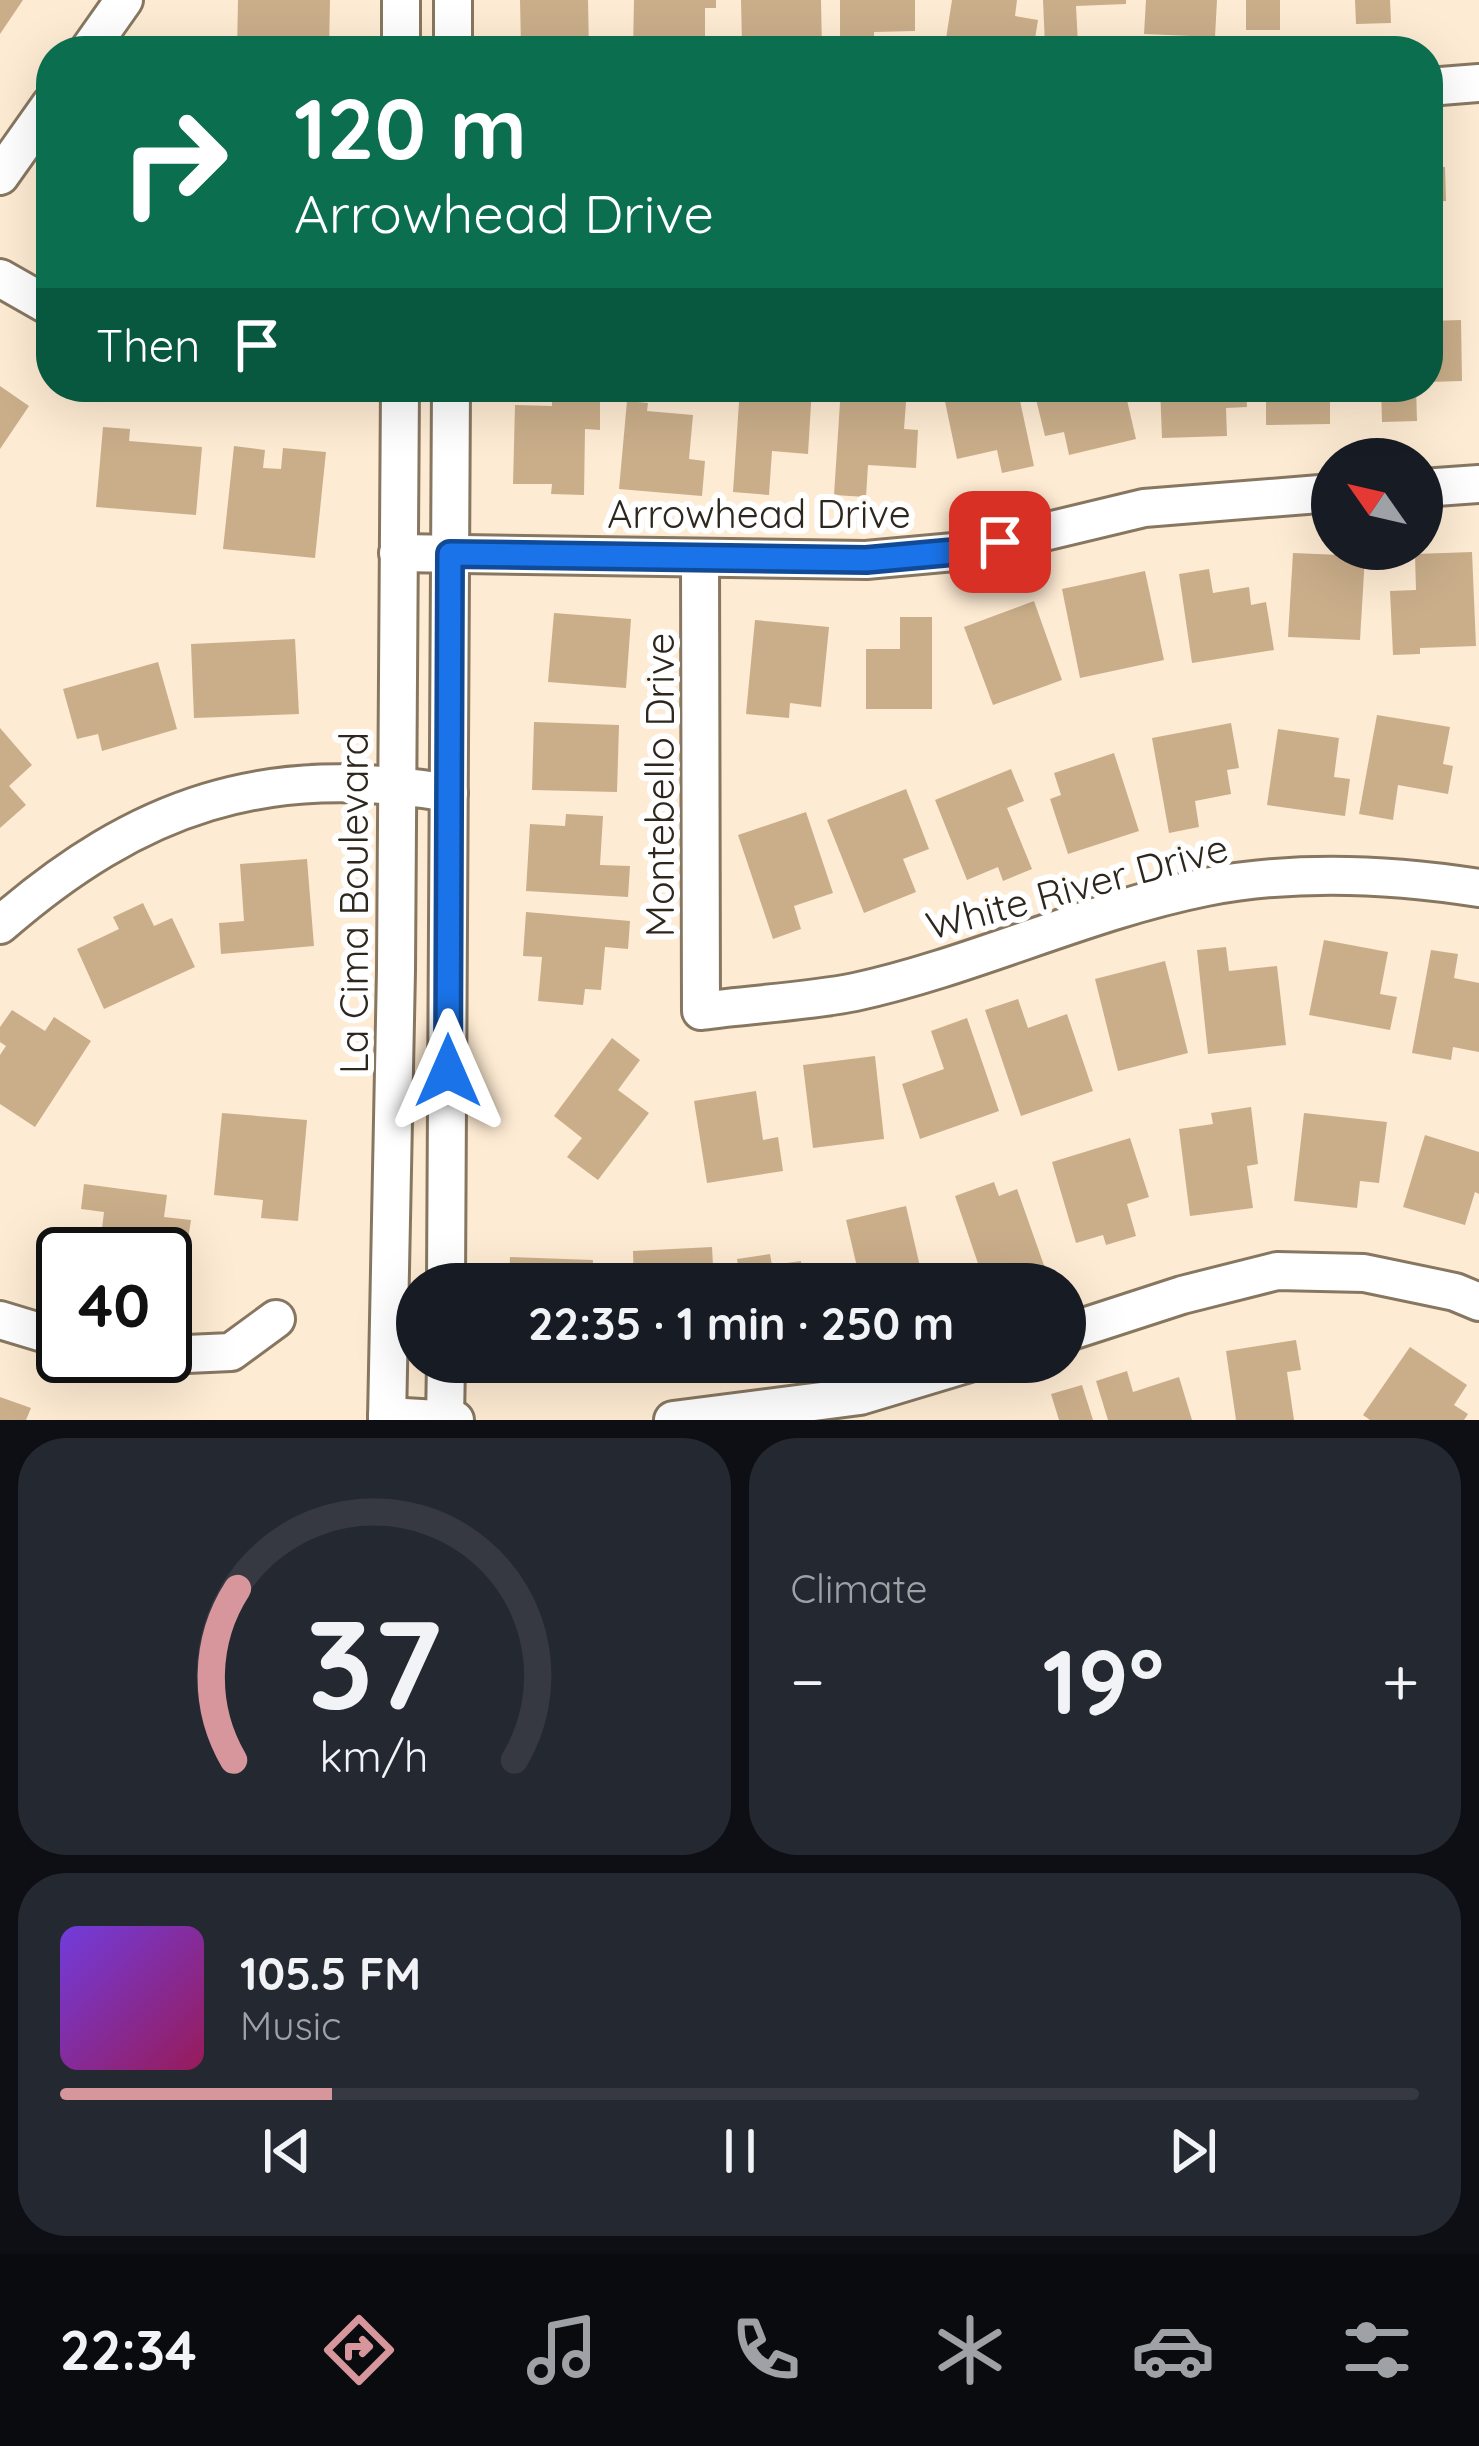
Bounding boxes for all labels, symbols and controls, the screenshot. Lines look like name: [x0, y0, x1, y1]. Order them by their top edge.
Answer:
text: 120 m: [294, 75, 527, 180]
icon: right: [96, 84, 252, 240]
text: Arrowhead Drive: [294, 179, 714, 247]
icon: arrive: [224, 312, 290, 378]
text: Then: [96, 317, 200, 373]
north arrow: [1311, 438, 1443, 570]
map controls: [1311, 438, 1443, 570]
street label: Arrowhead Drive: [607, 489, 911, 538]
pin: [949, 491, 1051, 593]
icon: arrive: [967, 509, 1033, 575]
street label: Montebello Drive: [635, 633, 684, 937]
street label: La Cima Boulevard: [329, 732, 378, 1074]
street label: White River Drive: [921, 822, 1233, 950]
position arrow: [385, 1008, 511, 1134]
speed limit sign: 40: [36, 1227, 192, 1383]
text: 22:35 · 1 min · 250 m: [528, 1295, 954, 1351]
text: Climate: [791, 1564, 928, 1613]
text: 37: [306, 1584, 442, 1740]
text: 19°: [1043, 1624, 1164, 1737]
text: −: [791, 1639, 825, 1722]
text: +: [1382, 1639, 1419, 1722]
text: km/h: [320, 1728, 429, 1782]
text: 105.5 FM: [240, 1945, 421, 2001]
text: Music: [240, 2001, 341, 2050]
icon: previous: [254, 2118, 320, 2184]
icon: pause: [707, 2118, 773, 2184]
icon: next: [1160, 2118, 1226, 2184]
icon: directions: [317, 2308, 401, 2392]
icon: music: [520, 2308, 604, 2392]
icon: phone: [724, 2308, 808, 2392]
icon: climate: [928, 2308, 1012, 2392]
icon: car: [1131, 2308, 1215, 2392]
icon: filters: [1335, 2308, 1419, 2392]
text: 22:34: [60, 2316, 197, 2384]

